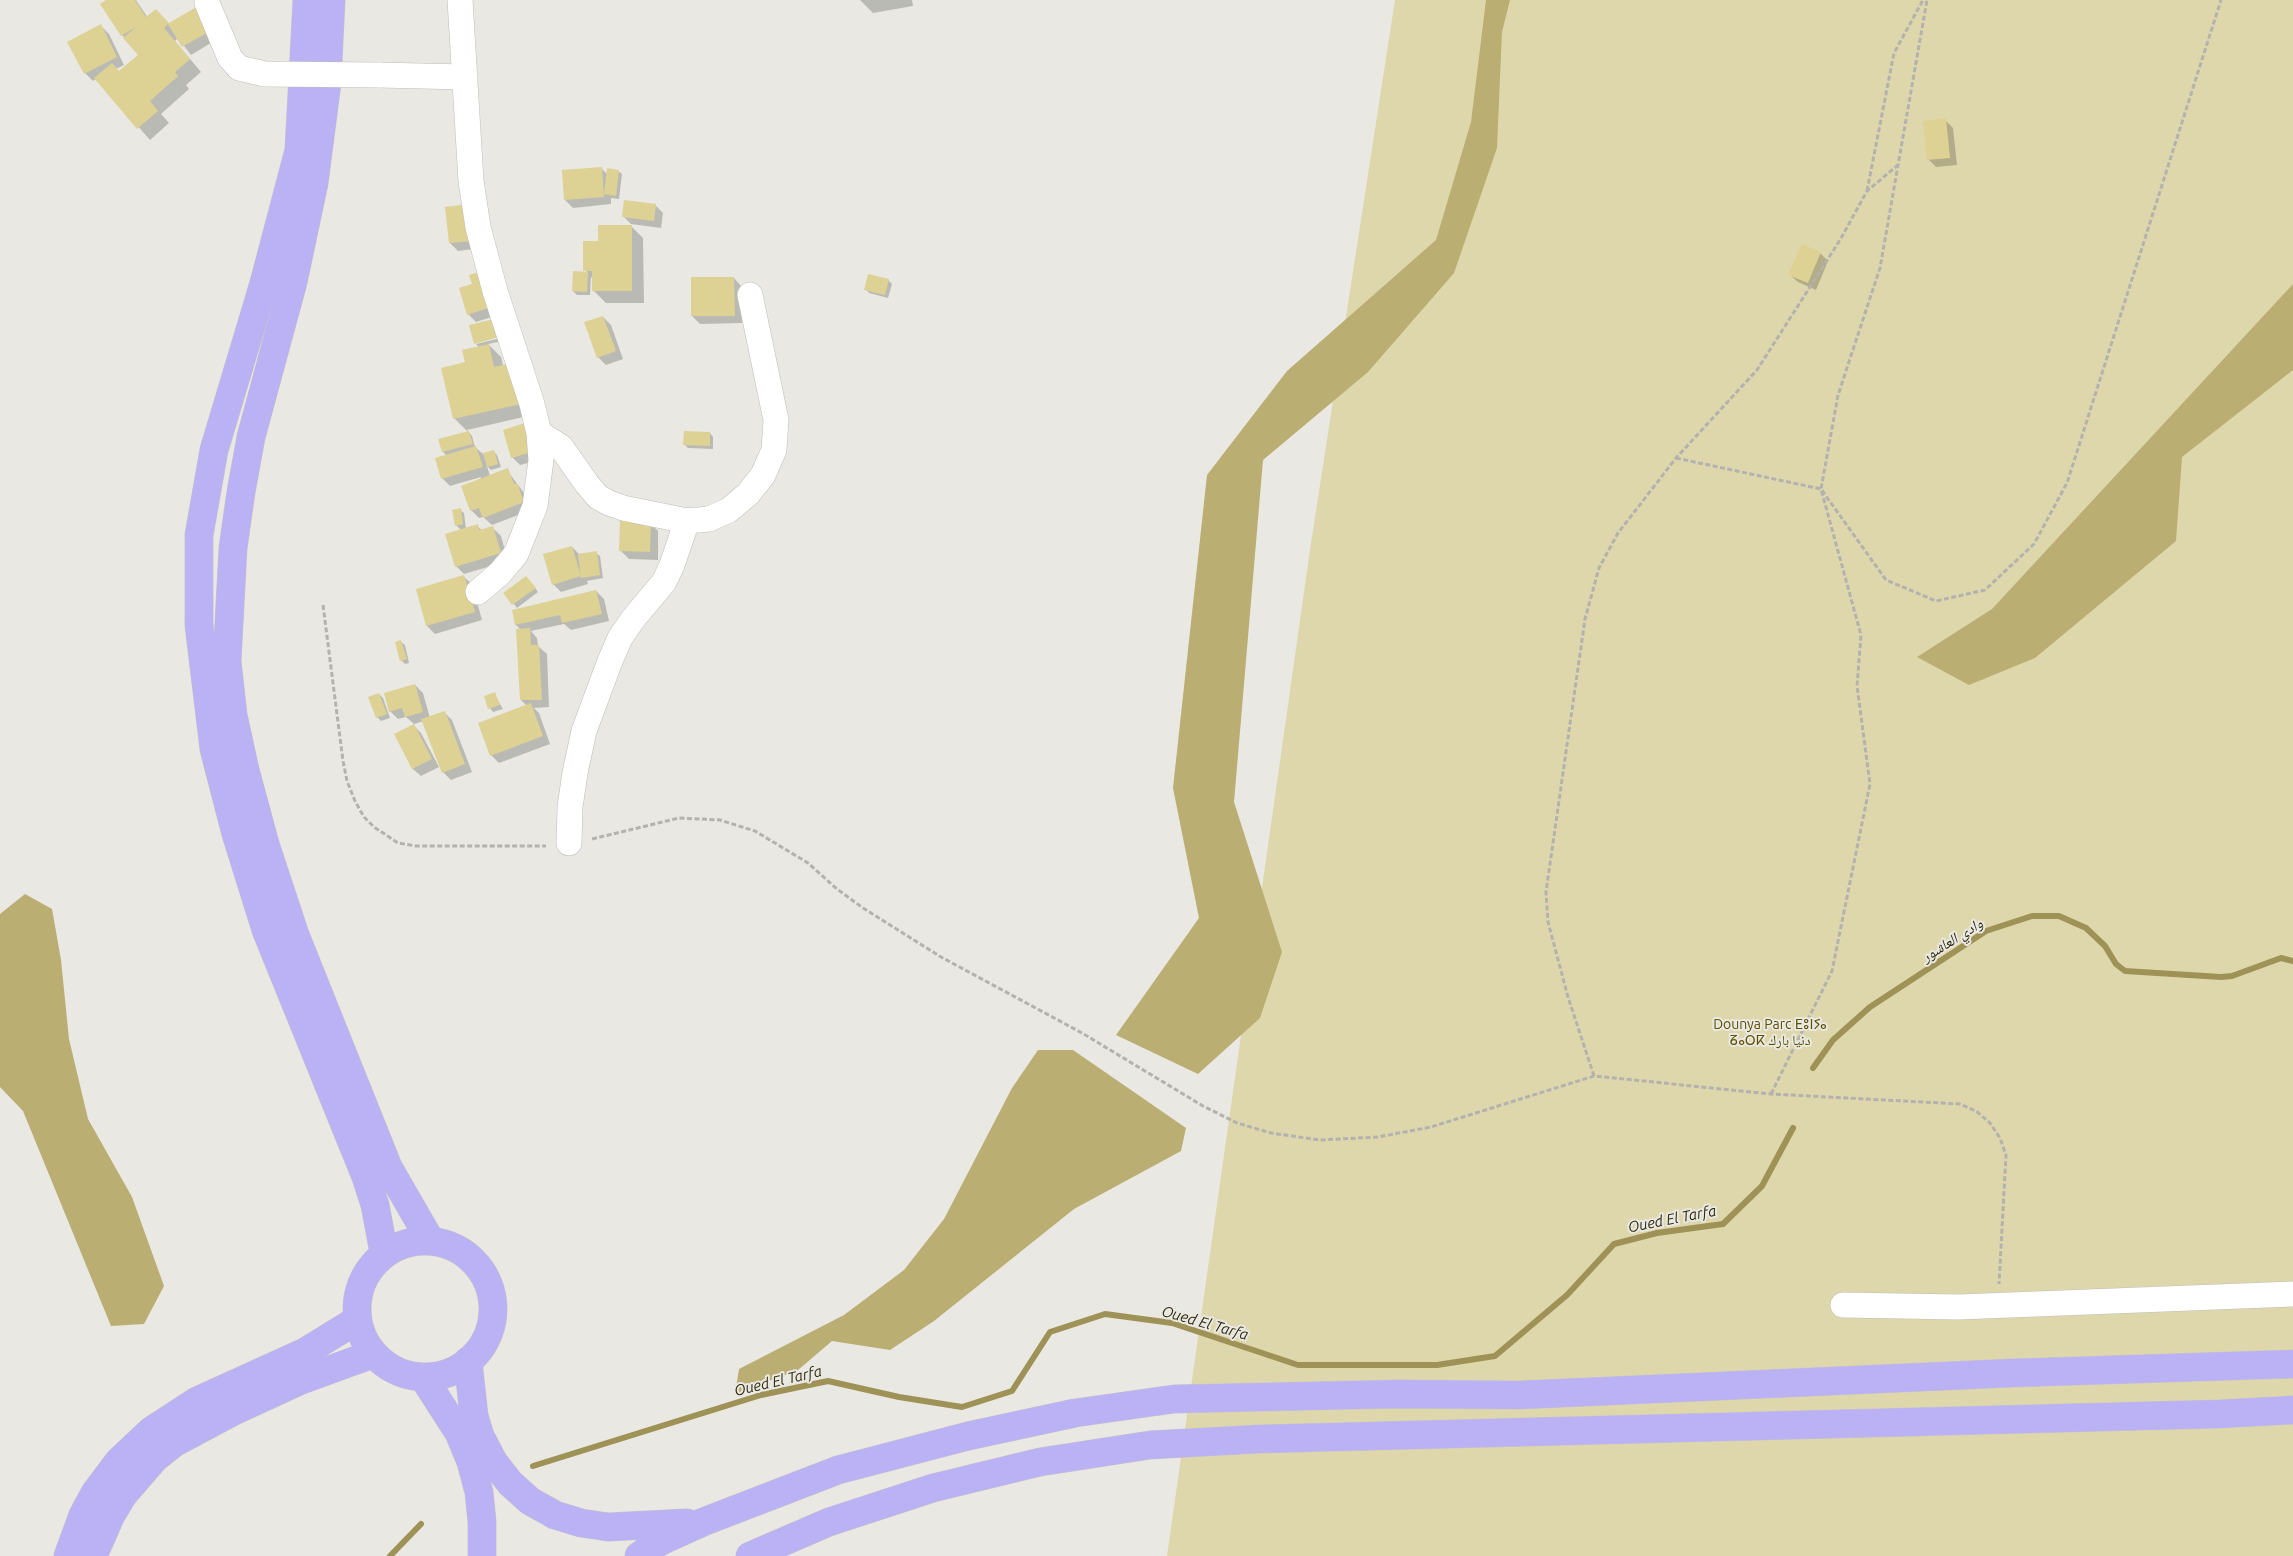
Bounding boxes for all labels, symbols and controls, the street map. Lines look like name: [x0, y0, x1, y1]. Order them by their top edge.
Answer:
water label: وادي العاشور: [1918, 914, 1986, 966]
park label: Dounya Parc ⴹⵓⵏⵢⴰ ⵒⴰⵔⴽ دنيا بارك: [1713, 1016, 1827, 1048]
water label: Oued El Tarfa: [1626, 1202, 1718, 1236]
water label: Oued El Tarfa: [1160, 1302, 1250, 1344]
water label: Oued El Tarfa: [732, 1362, 824, 1400]

